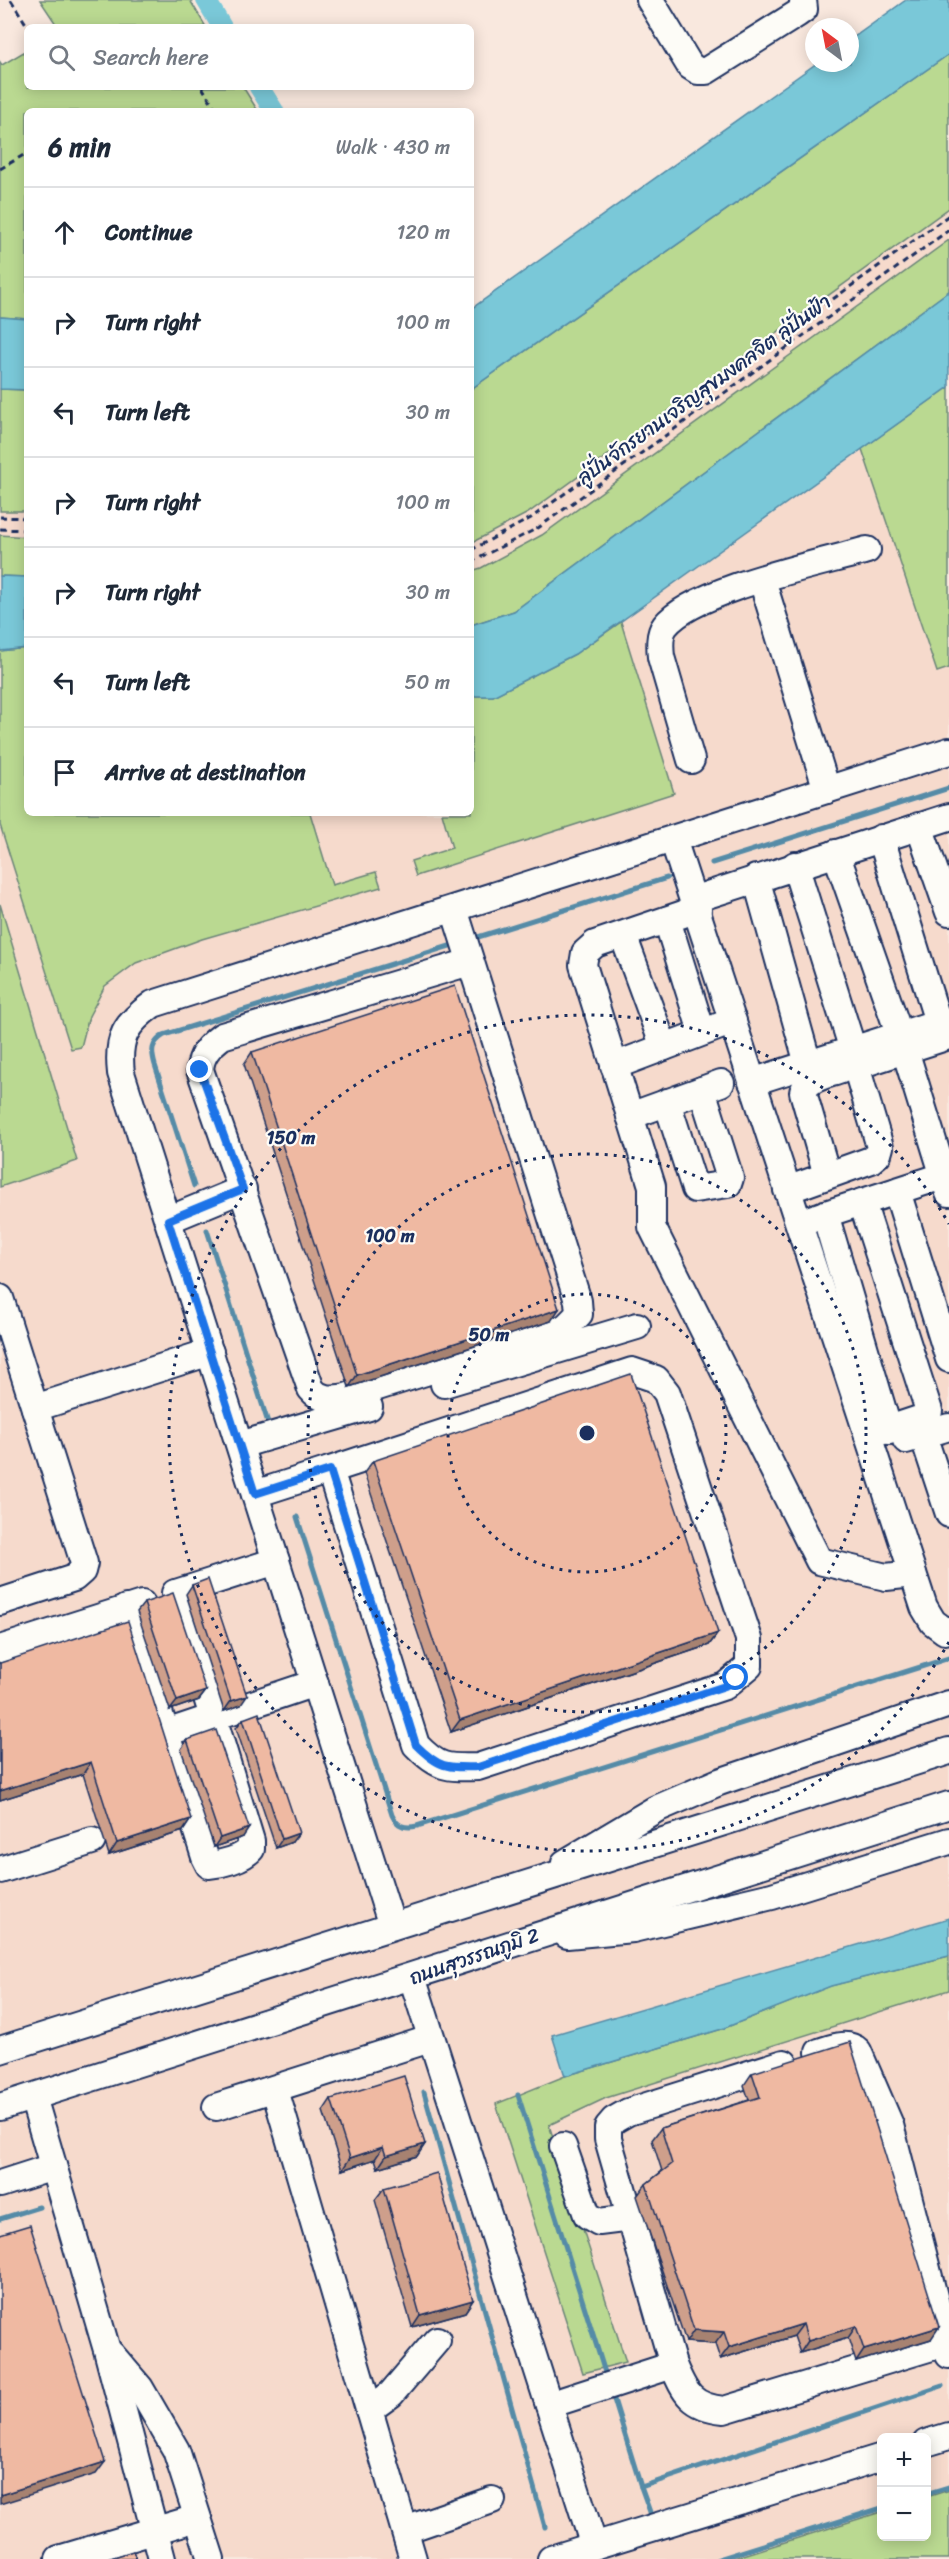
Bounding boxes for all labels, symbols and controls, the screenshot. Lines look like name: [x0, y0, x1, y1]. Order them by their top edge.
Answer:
north arrow: [805, 18, 859, 72]
search box: [24, 24, 474, 90]
text: Search here: [93, 38, 209, 77]
icon: search: [45, 41, 78, 74]
text: 6 min: [48, 124, 111, 170]
text: Walk · 430 m: [336, 130, 450, 165]
text: Continue: [105, 213, 193, 252]
text: 120 m: [397, 215, 450, 250]
icon: ahead: [48, 216, 81, 249]
street label: ลู่ปั่นจักรยานเจริญสุขมงคลจิต ลู่ปั่นฟ้า: [569, 285, 839, 494]
text: Turn right: [105, 303, 200, 342]
text: 100 m: [396, 305, 450, 340]
icon: right: [48, 306, 81, 339]
text: Turn left: [105, 393, 190, 432]
text: 30 m: [406, 395, 450, 430]
icon: left: [48, 396, 81, 429]
text: Turn right: [105, 483, 200, 522]
text: 100 m: [396, 485, 450, 520]
icon: right: [48, 486, 81, 519]
text: Turn right: [105, 573, 200, 612]
text: 30 m: [406, 575, 450, 610]
icon: right: [48, 576, 81, 609]
text: Turn left: [105, 663, 190, 702]
text: 50 m: [405, 665, 450, 700]
icon: left: [48, 666, 81, 699]
text: Arrive at destination: [105, 753, 306, 792]
icon: arrive: [48, 756, 81, 789]
route end: [186, 1056, 212, 1082]
text: 150 m: [267, 1122, 315, 1154]
text: 100 m: [366, 1220, 415, 1252]
text: 50 m: [469, 1319, 510, 1351]
centre of rings: [577, 1423, 597, 1443]
route start: [722, 1664, 748, 1690]
street label: ถนนสุวรรณภูมิ 2: [404, 1918, 544, 1995]
map controls: [877, 2433, 931, 2541]
button: +: [877, 2433, 931, 2487]
button: −: [877, 2487, 931, 2541]

